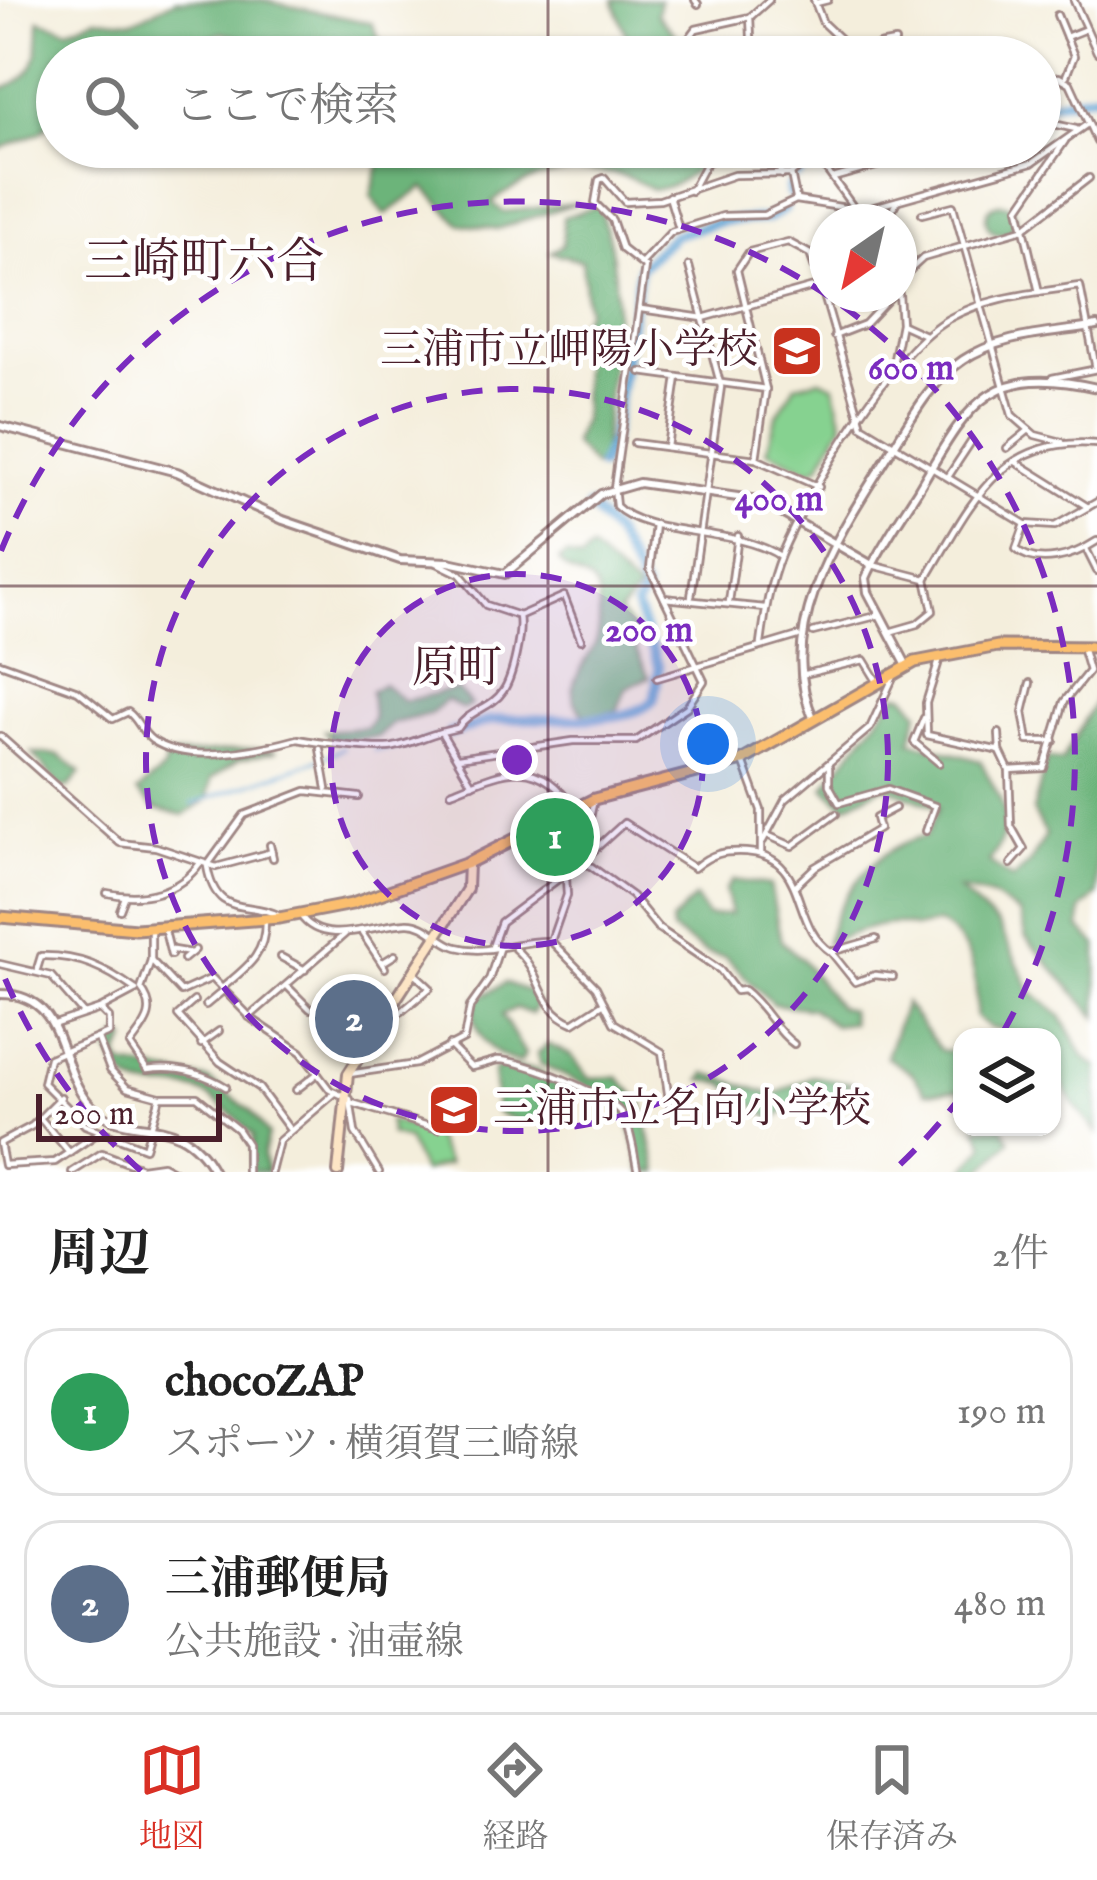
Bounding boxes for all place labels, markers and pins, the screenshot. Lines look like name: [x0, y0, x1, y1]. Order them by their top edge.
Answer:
school or university icon: 三浦市立岬陽小学校: [769, 323, 825, 379]
place label: 三浦市立岬陽小学校: [380, 325, 758, 378]
centre of rings: [496, 739, 538, 781]
pin: 1: [516, 792, 594, 882]
pin: 2: [315, 974, 393, 1064]
school or university icon: 三浦市立名向小学校: [426, 1082, 482, 1138]
place label: 三浦市立名向小学校: [493, 1084, 871, 1137]

